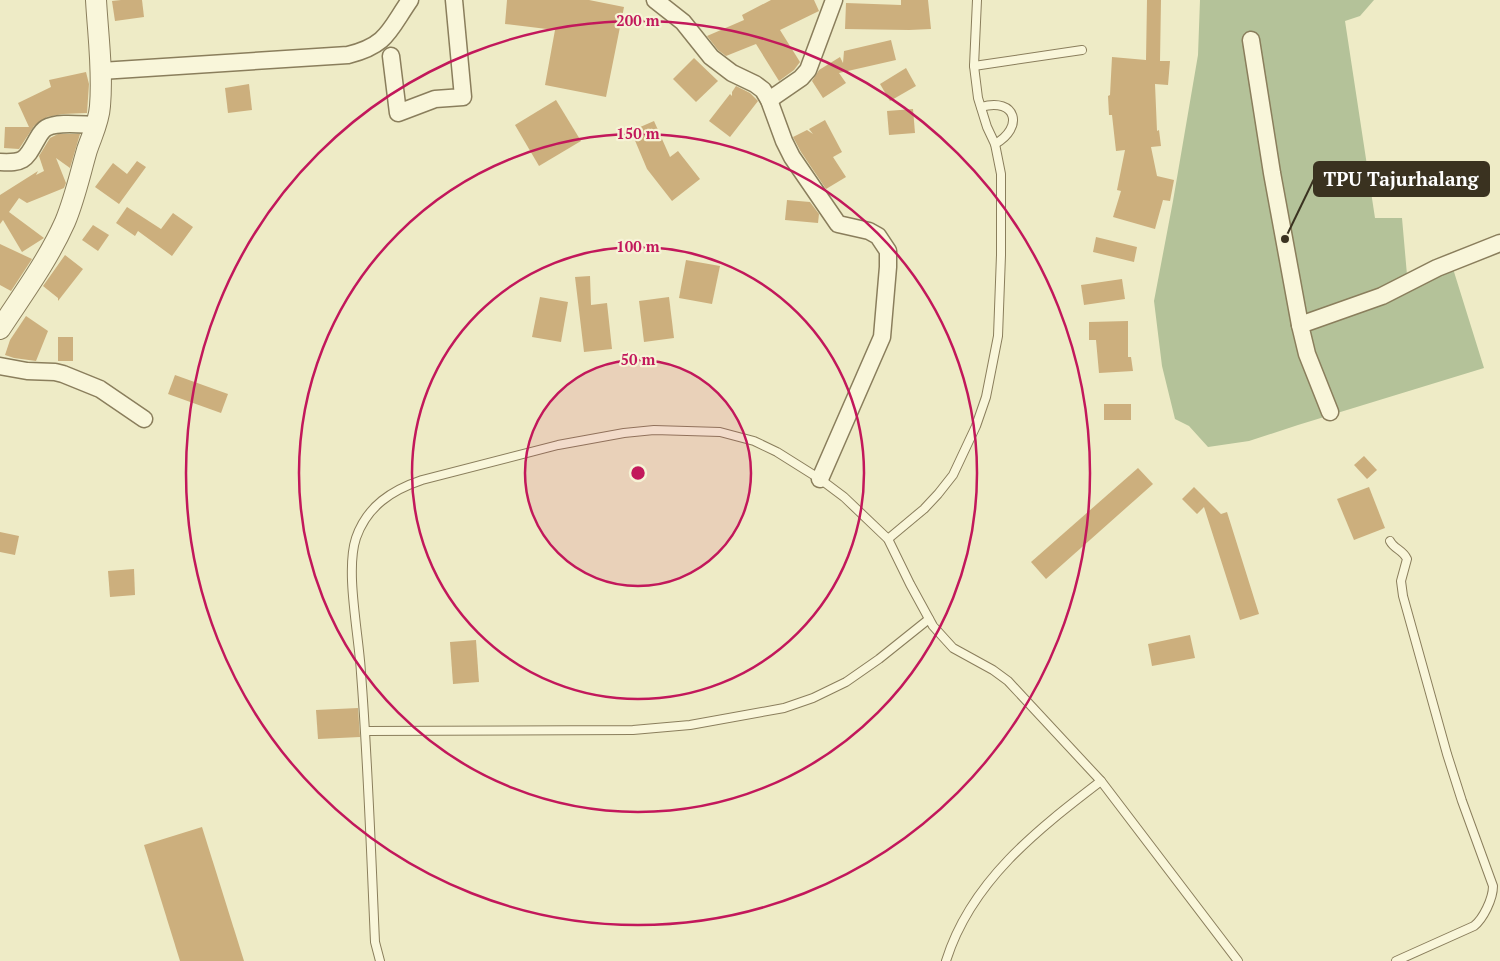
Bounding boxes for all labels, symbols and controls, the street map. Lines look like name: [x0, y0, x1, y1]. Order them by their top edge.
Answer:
text: 200 m: [616, 10, 660, 30]
text: 150 m: [616, 123, 660, 143]
callout: TPU Tajurhalang: [1314, 162, 1489, 196]
text: TPU Tajurhalang: [1324, 166, 1480, 191]
text: 100 m: [616, 236, 660, 256]
text: 50 m: [621, 349, 656, 369]
centre of rings: [629, 464, 647, 482]

